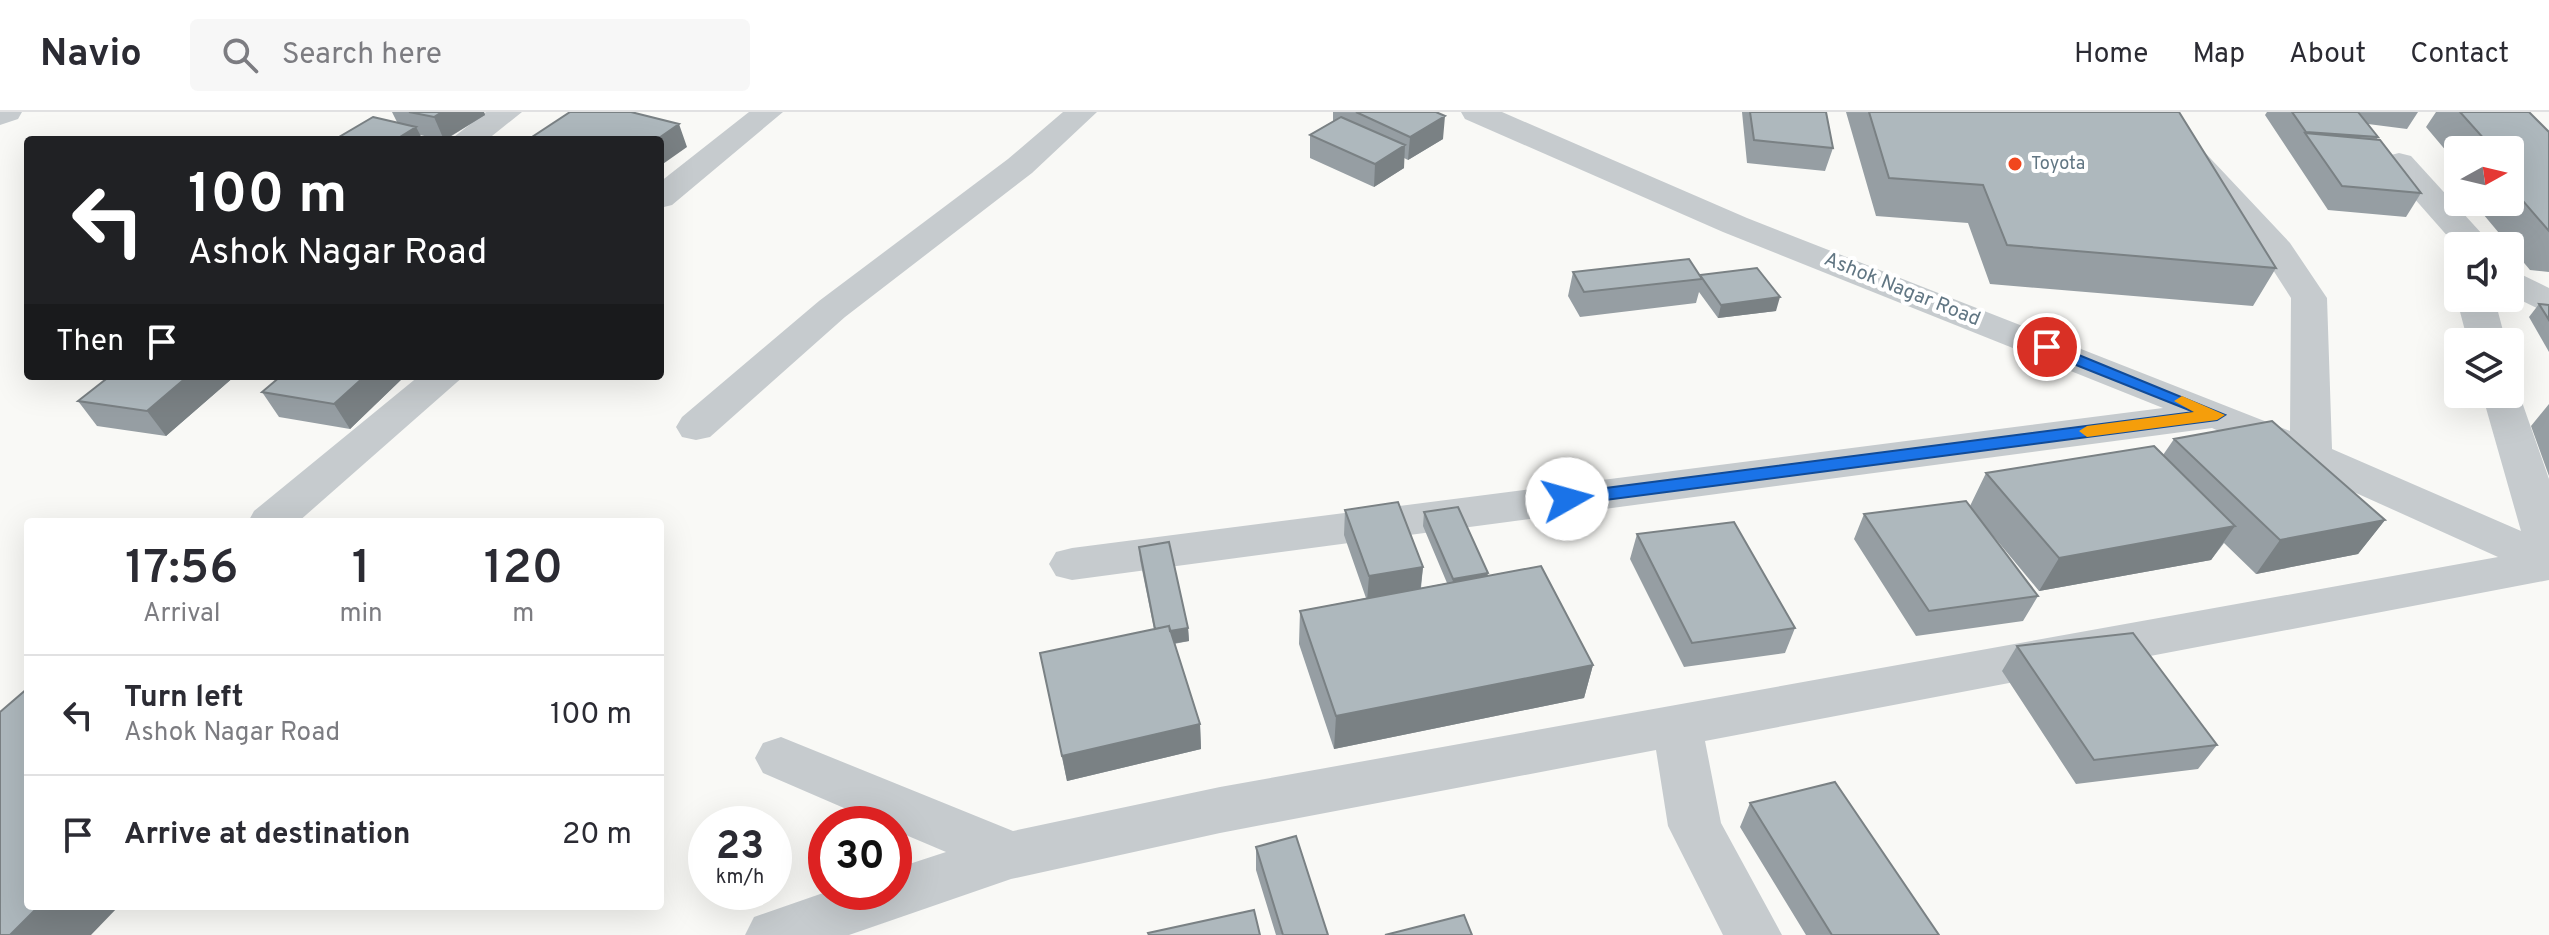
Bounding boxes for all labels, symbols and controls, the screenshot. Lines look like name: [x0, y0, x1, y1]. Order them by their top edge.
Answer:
search box: [190, 19, 750, 91]
text: Navio: [40, 31, 142, 80]
icon: search: [218, 33, 262, 77]
text: Search here: [282, 37, 442, 74]
text: Home: [2074, 37, 2148, 73]
text: Map: [2192, 37, 2245, 73]
text: About: [2289, 37, 2366, 73]
text: Contact: [2410, 37, 2509, 73]
north arrow: [2444, 136, 2524, 216]
map controls: [2444, 136, 2524, 408]
place label: Toyota: [2031, 153, 2085, 176]
marker: Toyota: [2006, 155, 2024, 173]
text: 100 m: [188, 162, 347, 232]
icon: left: [56, 168, 160, 272]
text: Ashok Nagar Road: [188, 231, 487, 277]
button: sound: [2444, 232, 2524, 312]
street label: Ashok Nagar Road: [1820, 247, 1984, 333]
pin: [2013, 313, 2081, 381]
icon: arrive: [140, 320, 184, 364]
text: Then: [56, 324, 124, 361]
icon: arrive: [2025, 325, 2069, 369]
button: layers: [2444, 328, 2524, 408]
position arrow: [1525, 457, 1609, 541]
text: 17:56: [125, 540, 239, 600]
text: 1: [352, 540, 370, 600]
text: 120: [484, 540, 563, 600]
text: Arrival: [143, 598, 220, 631]
text: min: [339, 598, 383, 631]
text: m: [512, 598, 534, 631]
text: Turn left: [124, 680, 244, 717]
icon: left: [56, 693, 100, 737]
text: 100 m: [550, 697, 632, 734]
text: Ashok Nagar Road: [124, 717, 340, 750]
speed limit sign: 30: [808, 806, 912, 910]
icon: arrive: [56, 813, 100, 857]
text: Arrive at destination: [124, 817, 410, 854]
text: 20 m: [562, 817, 632, 854]
text: 23: [716, 823, 764, 873]
text: km/h: [716, 865, 764, 891]

